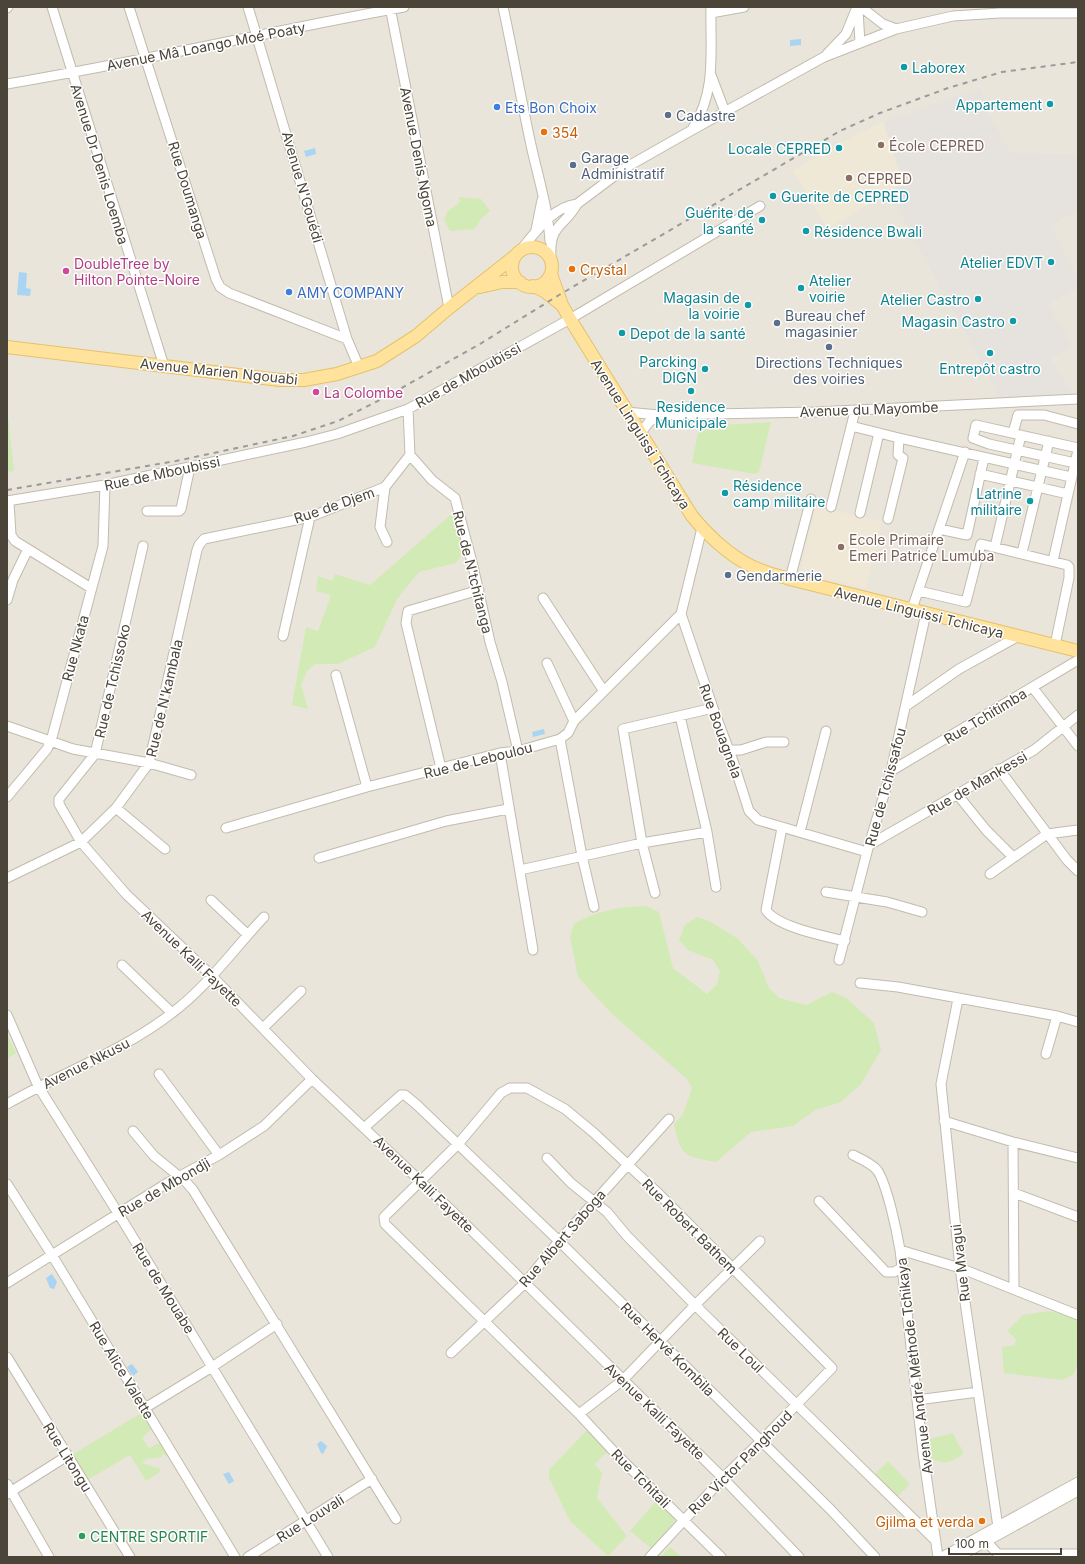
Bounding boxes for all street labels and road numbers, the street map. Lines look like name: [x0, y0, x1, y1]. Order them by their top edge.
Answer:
street label: Avenue Mâ Loango Moé Poaty: [105, 18, 307, 74]
street label: Avenue Dr Denis Loemba: [67, 82, 133, 246]
street label: Avenue Denis Ngoma: [397, 86, 441, 228]
street label: Avenue N'Gouédi: [279, 129, 327, 245]
street label: Rue Doumanga: [165, 139, 211, 241]
street label: Rue de Mboubissi: [412, 339, 524, 411]
street label: Avenue Marien Ngouabi: [139, 354, 299, 388]
street label: Avenue Linguissi Tchicaya: [588, 356, 694, 512]
street label: Avenue du Mayombe: [799, 398, 939, 420]
street label: Rue de Mboubissi: [102, 452, 222, 494]
street label: Rue de Djem: [292, 483, 376, 527]
street label: Rue de N'tchitanga: [449, 509, 497, 635]
street label: Avenue Linguissi Tchicaya: [832, 583, 1006, 641]
street label: Rue Nkata: [58, 613, 92, 683]
street label: Rue de Tchissoko: [91, 622, 133, 740]
street label: Rue de N'kambala: [142, 637, 186, 759]
street label: Rue Bouagnela: [696, 681, 746, 781]
street label: Rue Tchitimba: [940, 685, 1030, 747]
street label: Rue de Tchissafou: [861, 726, 909, 848]
street label: Rue de Leboulou: [422, 738, 534, 782]
street label: Rue de Mankessi: [924, 748, 1030, 818]
street label: Avenue Kalli Fayette: [138, 906, 246, 1010]
street label: Avenue Nkusu: [40, 1034, 132, 1092]
street label: Avenue Kalli Fayette: [370, 1132, 478, 1236]
street label: Rue de Mbondji: [115, 1154, 213, 1220]
street label: Rue Robert Bathem: [639, 1175, 741, 1277]
street label: Rue Albert Saboga: [515, 1186, 609, 1290]
street label: Rue Mvagui: [947, 1223, 973, 1303]
street label: Rue de Mouabe: [129, 1239, 199, 1337]
street label: Avenue André Méthode Tchikaya: [892, 1257, 936, 1475]
street label: Rue Hervé Kombila: [617, 1298, 719, 1400]
street label: Rue Alice Valette: [86, 1318, 158, 1422]
street label: Rue Loul: [714, 1324, 768, 1376]
street label: Avenue Kalli Fayette: [601, 1359, 709, 1463]
street label: Rue Victor Panghoud: [685, 1407, 795, 1517]
street label: Rue Litongu: [40, 1419, 96, 1495]
street label: Rue Tchitali: [608, 1445, 674, 1511]
street label: Rue Louvali: [273, 1491, 347, 1545]

